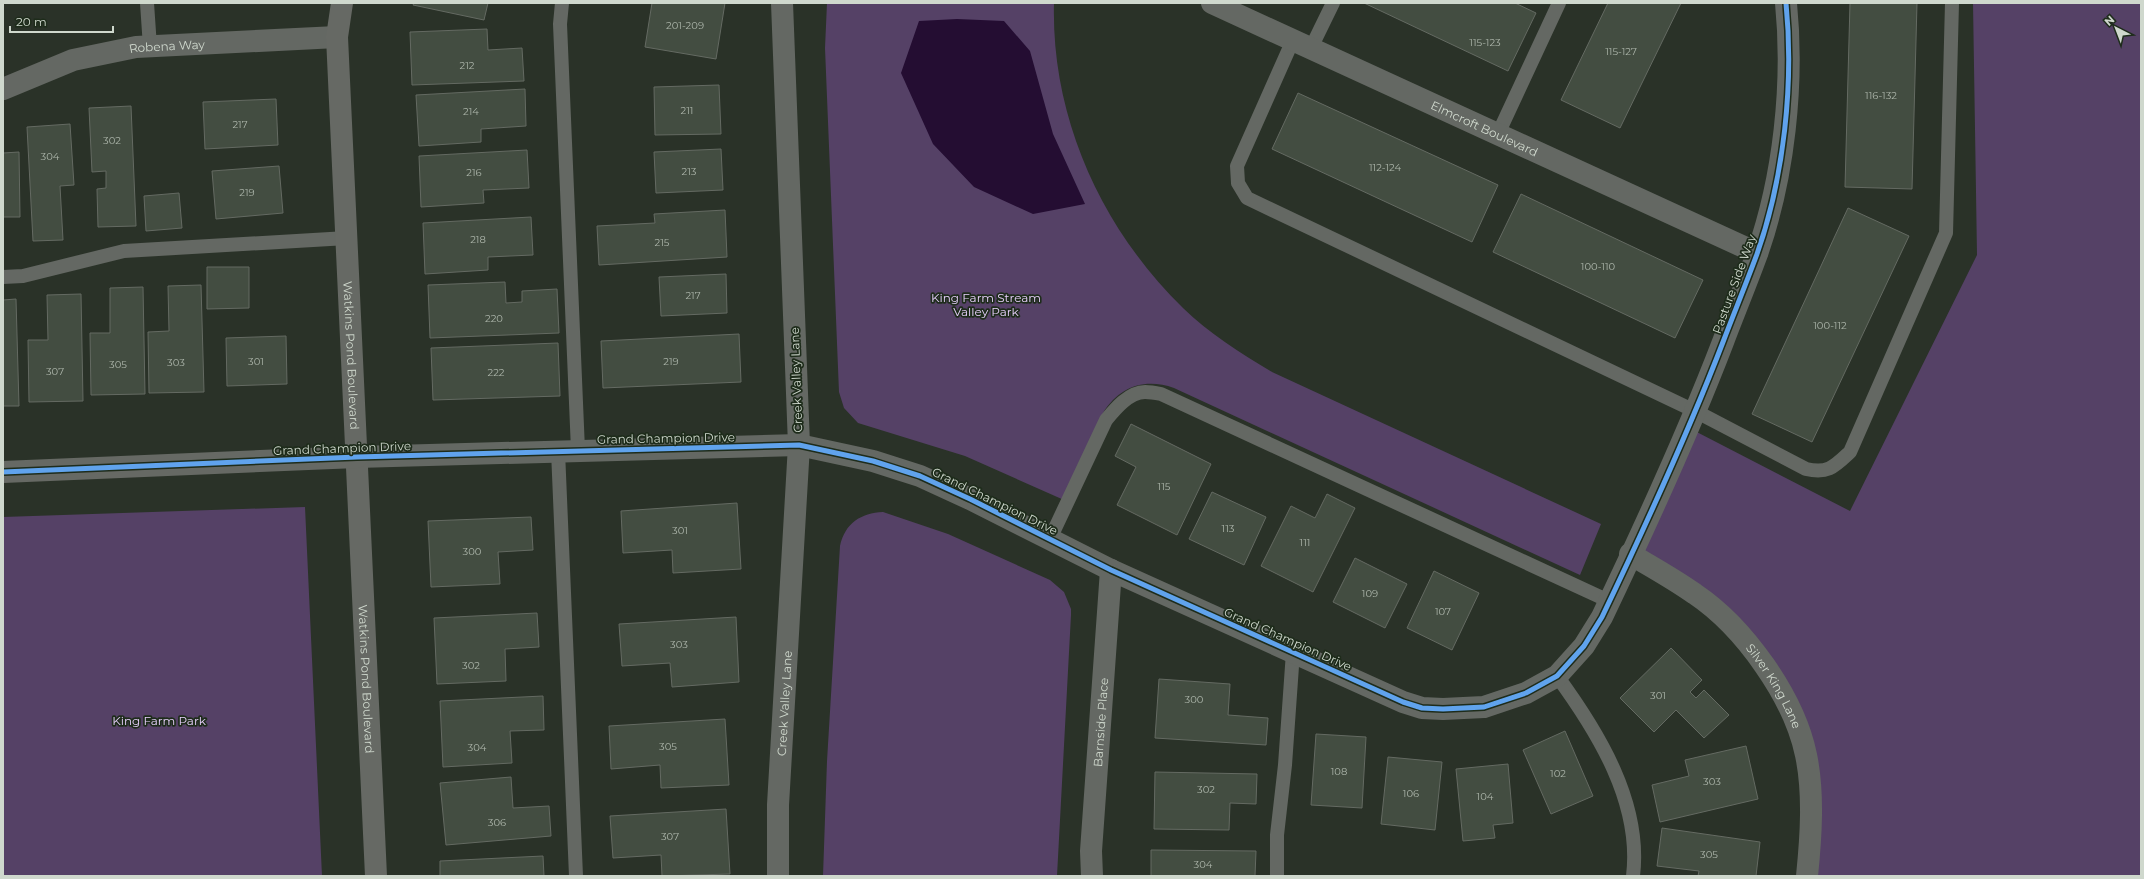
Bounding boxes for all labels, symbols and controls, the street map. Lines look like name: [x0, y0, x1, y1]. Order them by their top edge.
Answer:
scale bar: [10, 8, 113, 34]
north arrow: [2096, 8, 2136, 48]
text: N: [2101, 12, 2117, 29]
text: 20 m: [16, 14, 47, 29]
house number: 201-209: [666, 19, 704, 32]
street label: Robena Way: [128, 36, 206, 56]
house number: 115-123: [1469, 36, 1501, 49]
house number: 115-127: [1605, 45, 1637, 58]
house number: 212: [460, 59, 475, 72]
house number: 116-132: [1865, 89, 1897, 102]
street label: Elmcroft Boulevard: [1429, 97, 1541, 159]
house number: 211: [681, 104, 693, 117]
house number: 214: [463, 105, 479, 118]
house number: 217: [232, 118, 248, 131]
house number: 302: [103, 134, 121, 147]
house number: 304: [41, 150, 60, 163]
house number: 112-124: [1369, 161, 1401, 174]
house number: 213: [682, 165, 697, 178]
house number: 216: [466, 166, 482, 179]
house number: 219: [239, 186, 255, 199]
street label: Pasture Side Way: [1709, 232, 1759, 336]
house number: 218: [470, 233, 486, 246]
house number: 215: [655, 236, 670, 249]
house number: 100-110: [1581, 260, 1616, 273]
street label: Watkins Pond Boulevard: [341, 281, 363, 430]
house number: 217: [685, 289, 701, 302]
park label: King Farm Stream Valley Park: [931, 290, 1041, 319]
house number: 220: [485, 312, 503, 325]
house number: 100-112: [1813, 319, 1847, 332]
street label: Creek Valley Lane: [787, 327, 805, 433]
house number: 301: [248, 355, 264, 368]
house number: 219: [663, 355, 679, 368]
house number: 303: [167, 356, 185, 369]
house number: 305: [109, 358, 127, 371]
house number: 307: [46, 365, 64, 378]
house number: 222: [487, 366, 505, 379]
street label: Grand Champion Drive: [597, 429, 735, 447]
street label: Grand Champion Drive: [273, 438, 411, 458]
street label: Grand Champion Drive: [930, 464, 1060, 538]
house number: 115: [1158, 480, 1171, 493]
house number: 113: [1222, 522, 1235, 535]
house number: 301: [672, 524, 688, 537]
house number: 111: [1300, 536, 1310, 549]
house number: 300: [463, 545, 482, 558]
house number: 109: [1362, 587, 1378, 600]
street label: Watkins Pond Boulevard: [356, 604, 378, 754]
street label: Grand Champion Drive: [1222, 604, 1354, 674]
house number: 107: [1435, 605, 1451, 618]
house number: 303: [670, 638, 688, 651]
street label: Silver King Lane: [1743, 640, 1805, 730]
street label: Creek Valley Lane: [773, 650, 795, 756]
house number: 302: [462, 659, 480, 672]
street label: Barnside Place: [1089, 677, 1111, 768]
house number: 301: [1650, 689, 1666, 702]
house number: 300: [1185, 693, 1204, 706]
park label: King Farm Park: [112, 713, 207, 728]
house number: 305: [659, 740, 677, 753]
house number: 304: [468, 741, 487, 754]
house number: 108: [1331, 765, 1347, 778]
house number: 102: [1550, 767, 1566, 780]
house number: 303: [1703, 775, 1721, 788]
house number: 302: [1197, 783, 1215, 796]
house number: 106: [1403, 787, 1419, 800]
house number: 104: [1477, 790, 1494, 803]
house number: 306: [488, 816, 506, 829]
house number: 307: [661, 830, 679, 843]
house number: 305: [1700, 848, 1718, 861]
house number: 304: [1194, 858, 1213, 871]

